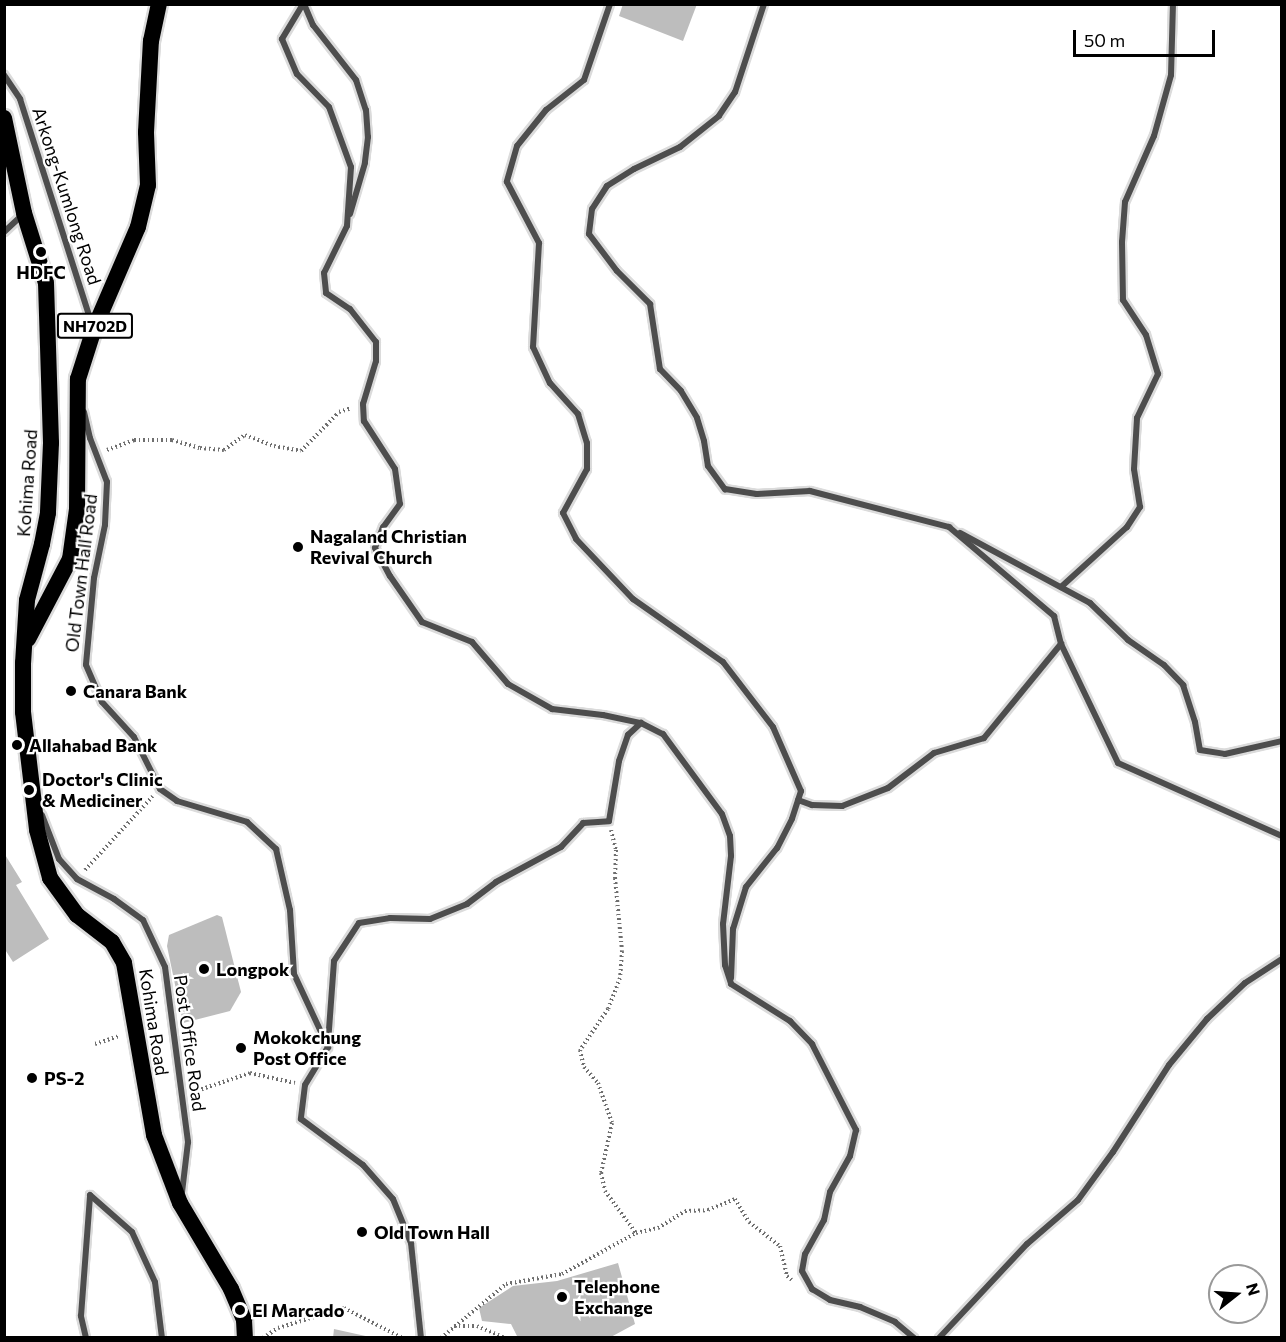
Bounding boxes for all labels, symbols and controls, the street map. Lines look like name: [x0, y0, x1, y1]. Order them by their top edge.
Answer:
scale bar: [1076, 18, 1218, 56]
text: 50 m: [1084, 29, 1125, 51]
street label: Arkong-Kumlong Road: [28, 104, 106, 288]
marker: HDFC: [34, 245, 48, 259]
place label: HDFC: [16, 261, 66, 283]
road number: NH702D: [56, 313, 134, 339]
street label: Kohima Road: [12, 429, 42, 537]
street label: Old Town Hall Road: [61, 493, 101, 653]
place label: Nagaland Christian Revival Church: [310, 526, 467, 568]
marker: Nagaland Christian Revival Church: [291, 540, 305, 554]
place label: Canara Bank: [83, 680, 187, 702]
marker: Canara Bank: [64, 684, 78, 698]
place label: Allahabad Bank: [29, 734, 157, 756]
marker: Allahabad Bank: [10, 738, 24, 752]
place label: Doctor's Clinic & Mediciner: [42, 769, 163, 812]
marker: Doctor's Clinic & Mediciner: [20, 781, 38, 799]
place label: Longpok: [216, 958, 289, 980]
marker: Longpok: [197, 962, 211, 976]
street label: Kohima Road: [135, 967, 173, 1077]
street label: Post Office Road: [170, 973, 210, 1113]
place label: Mokokchung Post Office: [253, 1027, 361, 1070]
marker: Mokokchung Post Office: [234, 1041, 248, 1055]
place label: PS-2: [44, 1067, 84, 1089]
marker: PS-2: [25, 1071, 39, 1085]
place label: Old Town Hall: [374, 1221, 490, 1243]
marker: Old Town Hall: [355, 1225, 369, 1239]
north arrow: [1208, 1264, 1268, 1324]
place label: Telephone Exchange: [574, 1276, 660, 1318]
text: N: [1243, 1281, 1265, 1298]
marker: Telephone Exchange: [555, 1290, 569, 1304]
place label: El Marcado: [252, 1299, 344, 1321]
marker: El Marcado: [233, 1303, 247, 1317]

